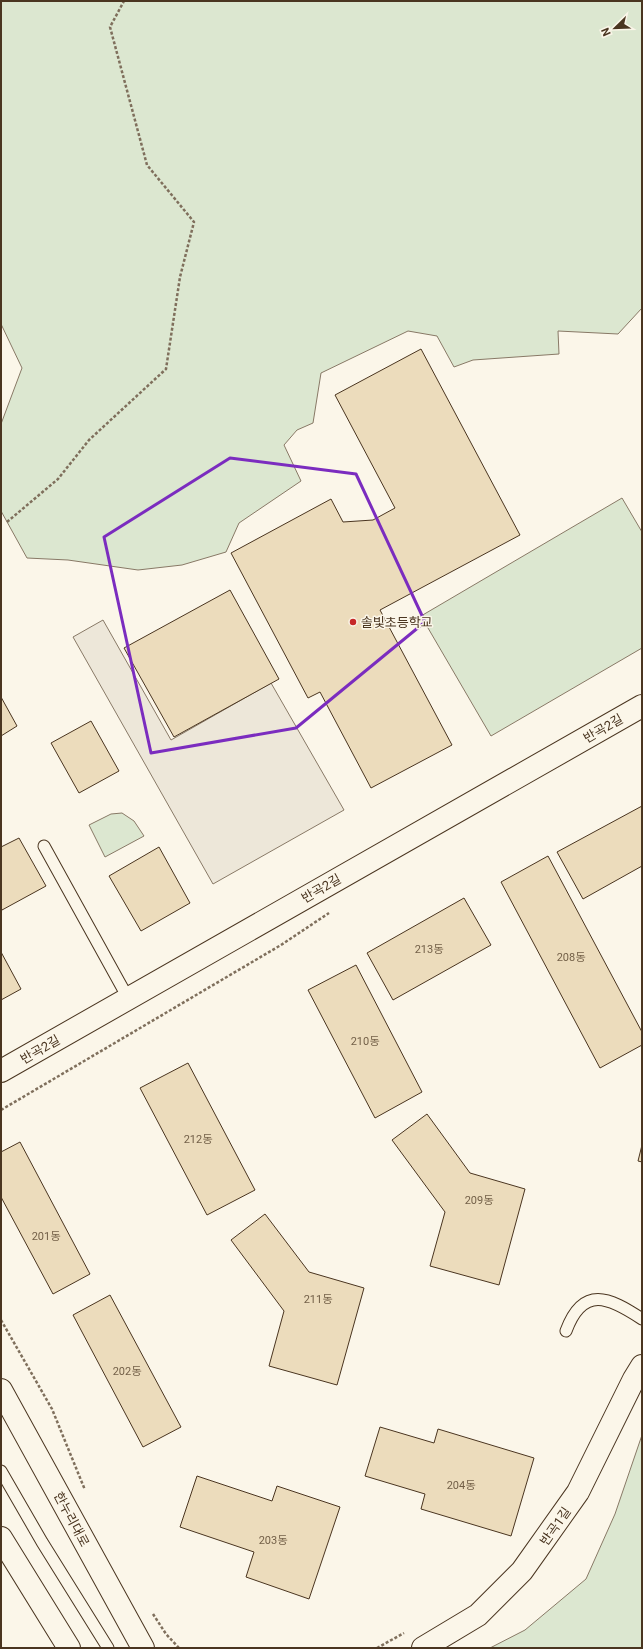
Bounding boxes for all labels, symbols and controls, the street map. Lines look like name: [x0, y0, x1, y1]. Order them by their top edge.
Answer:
north arrow: [595, 8, 635, 48]
text: N: [599, 25, 614, 38]
place label: 솔빛초등학교: [361, 615, 433, 630]
marker: 솔빛초등학교: [348, 617, 358, 627]
street label: 반곡2길: [581, 711, 626, 746]
street label: 반곡2길: [299, 871, 344, 906]
house number: 213동: [415, 943, 443, 956]
house number: 208동: [557, 951, 585, 964]
street label: 반곡2길: [18, 1032, 63, 1067]
house number: 210동: [351, 1035, 379, 1048]
house number: 212동: [184, 1133, 212, 1146]
house number: 209동: [465, 1194, 493, 1207]
house number: 201동: [32, 1230, 60, 1243]
house number: 211동: [304, 1293, 332, 1306]
house number: 202동: [113, 1365, 141, 1378]
house number: 204동: [447, 1479, 475, 1492]
street label: 한누리대로: [51, 1489, 92, 1549]
street label: 반곡1길: [537, 1504, 574, 1548]
house number: 203동: [259, 1534, 287, 1547]

